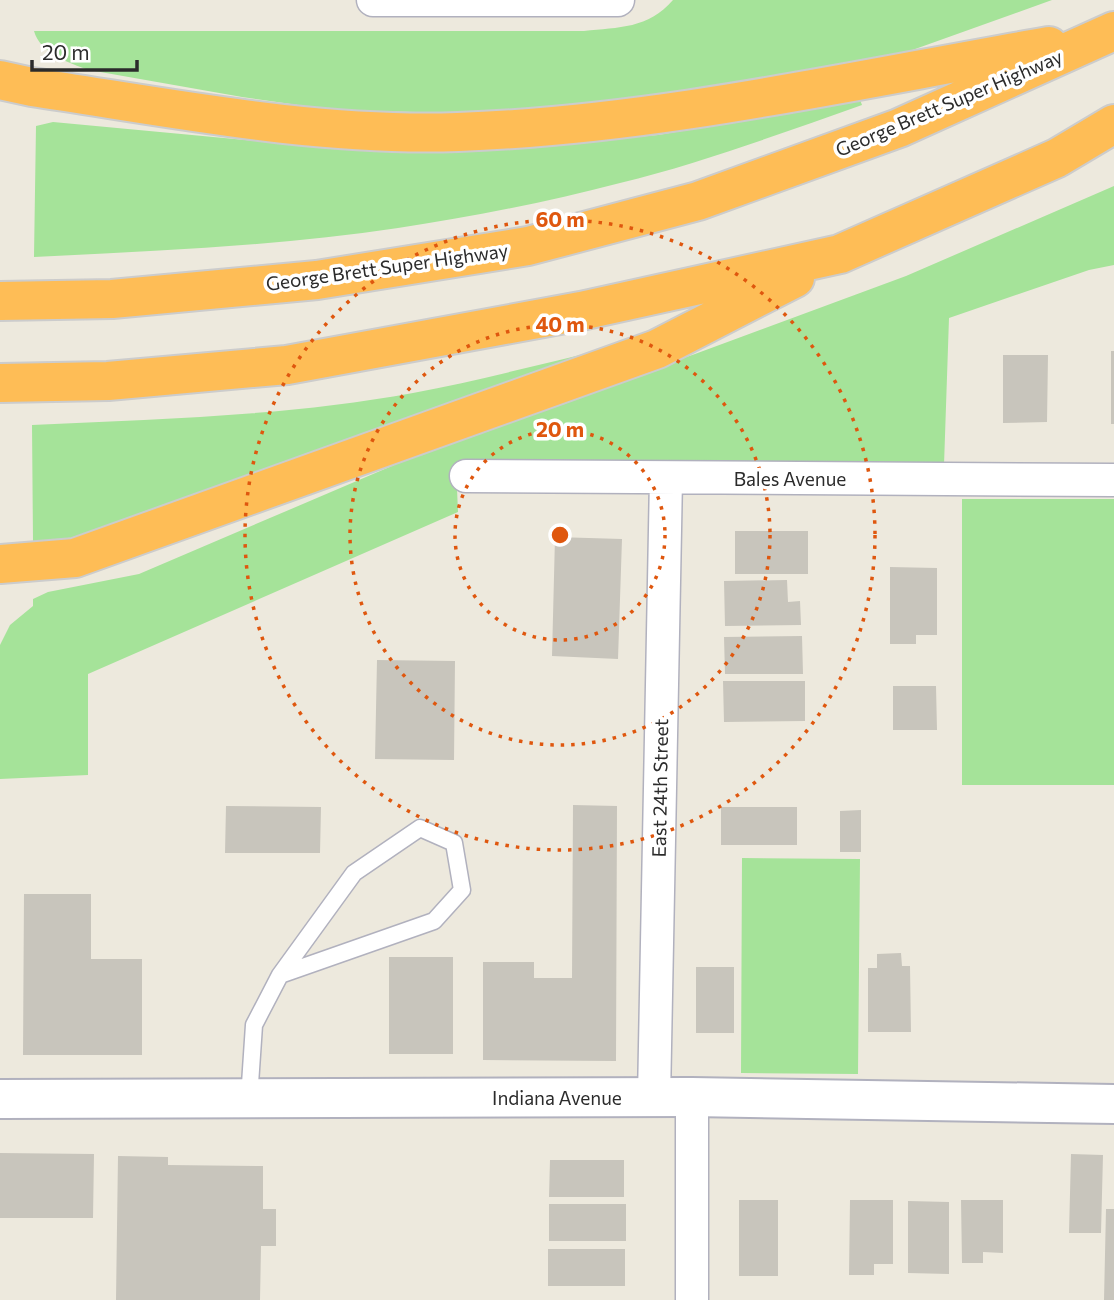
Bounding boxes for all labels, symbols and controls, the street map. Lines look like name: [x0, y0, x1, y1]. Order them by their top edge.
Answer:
scale bar: [32, 28, 136, 72]
text: 20 m: [42, 39, 90, 64]
street label: George Brett Super Highway: [832, 44, 1066, 161]
text: 60 m: [535, 206, 585, 231]
street label: George Brett Super Highway: [264, 238, 510, 295]
text: 40 m: [535, 311, 585, 336]
text: 20 m: [536, 416, 584, 441]
street label: Bales Avenue: [734, 467, 846, 490]
centre of rings: [548, 523, 572, 547]
street label: East 24th Street: [647, 718, 672, 858]
street label: Indiana Avenue: [492, 1086, 622, 1109]

